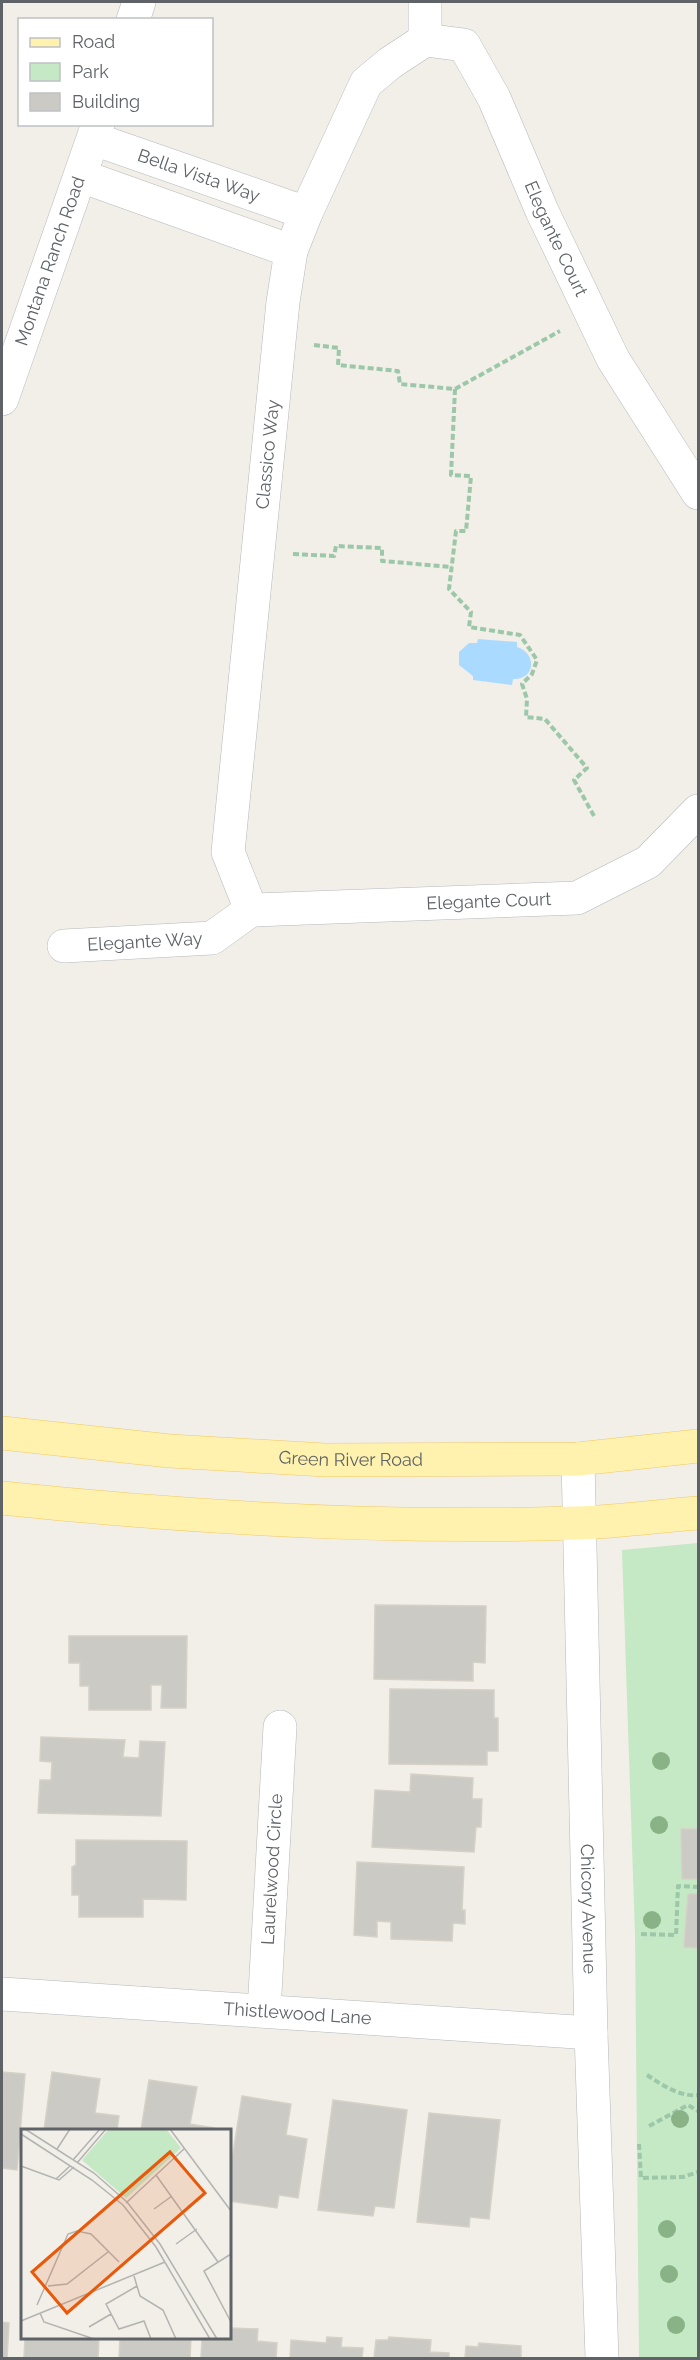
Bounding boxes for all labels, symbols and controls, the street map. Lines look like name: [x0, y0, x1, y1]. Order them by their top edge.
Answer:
legend: [18, 18, 213, 126]
text: Road: [72, 31, 115, 52]
text: Park: [72, 61, 109, 82]
text: Building: [72, 91, 140, 112]
street label: Bella Vista Way: [135, 144, 263, 206]
street label: Montana Ranch Road: [10, 174, 89, 348]
street label: Elegante Court: [520, 178, 592, 300]
street label: Classico Way: [251, 398, 283, 510]
street label: Elegante Court: [426, 888, 552, 914]
street label: Elegante Way: [87, 928, 203, 955]
street label: Green River Road: [278, 1446, 423, 1470]
street label: Laurelwood Circle: [257, 1793, 286, 1945]
street label: Chicory Avenue: [577, 1844, 601, 1975]
street label: Thistlewood Lane: [223, 1998, 373, 2028]
inset map: [21, 2129, 231, 2339]

